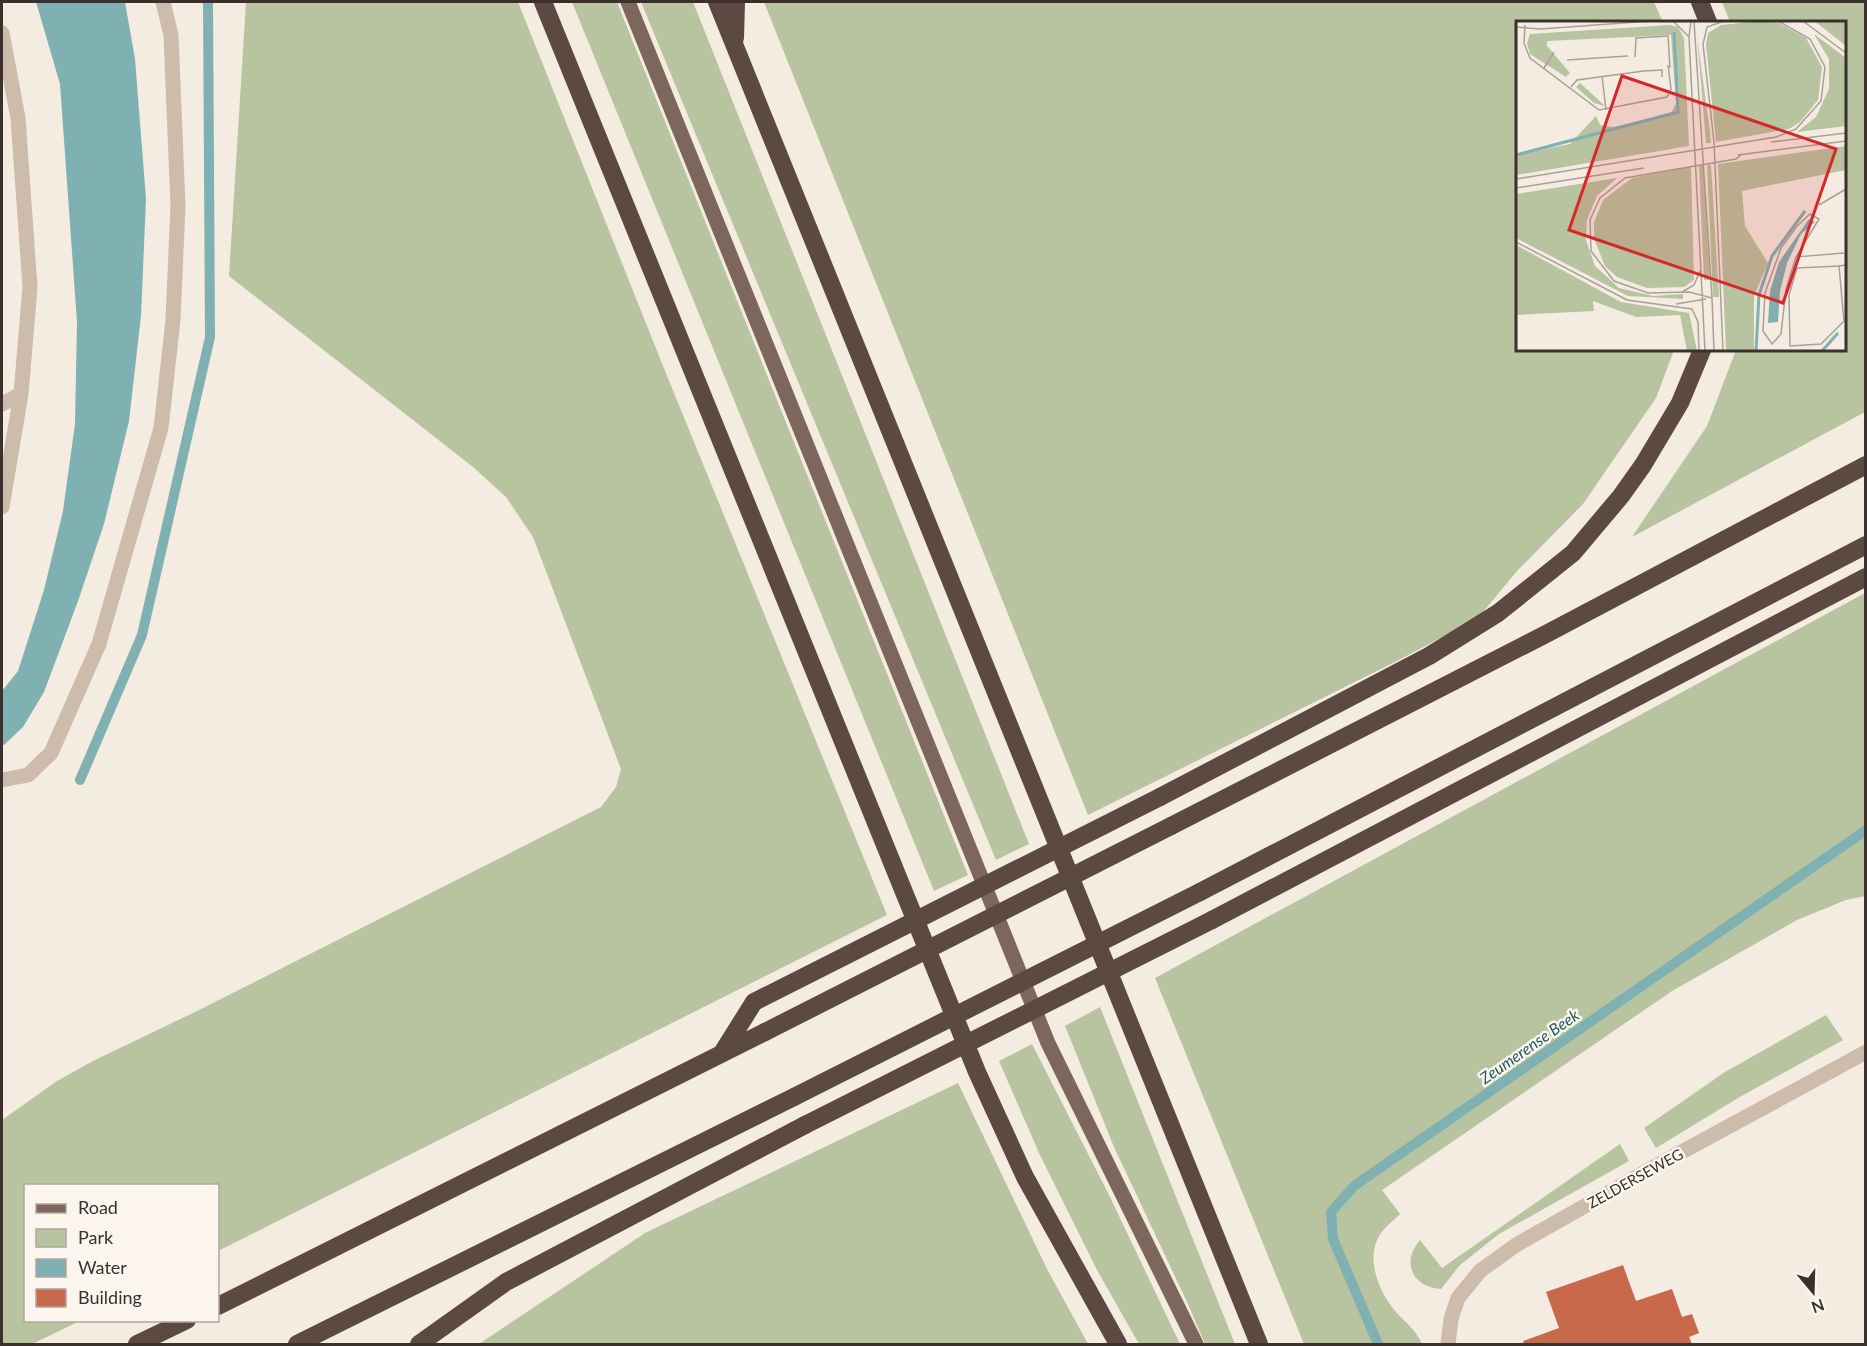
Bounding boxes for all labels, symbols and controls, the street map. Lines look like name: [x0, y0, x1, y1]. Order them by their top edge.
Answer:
inset map: [1516, 21, 1846, 351]
water label: Zeumerense Beek: [1475, 1005, 1582, 1088]
street label: ZELDERSEWEG: [1584, 1144, 1686, 1212]
legend: [24, 1184, 219, 1322]
text: Road: [78, 1196, 118, 1218]
text: Park: [78, 1226, 114, 1248]
text: Water: [78, 1256, 127, 1278]
north arrow: [1783, 1262, 1843, 1322]
text: Building: [78, 1286, 142, 1308]
text: N: [1809, 1296, 1827, 1318]

